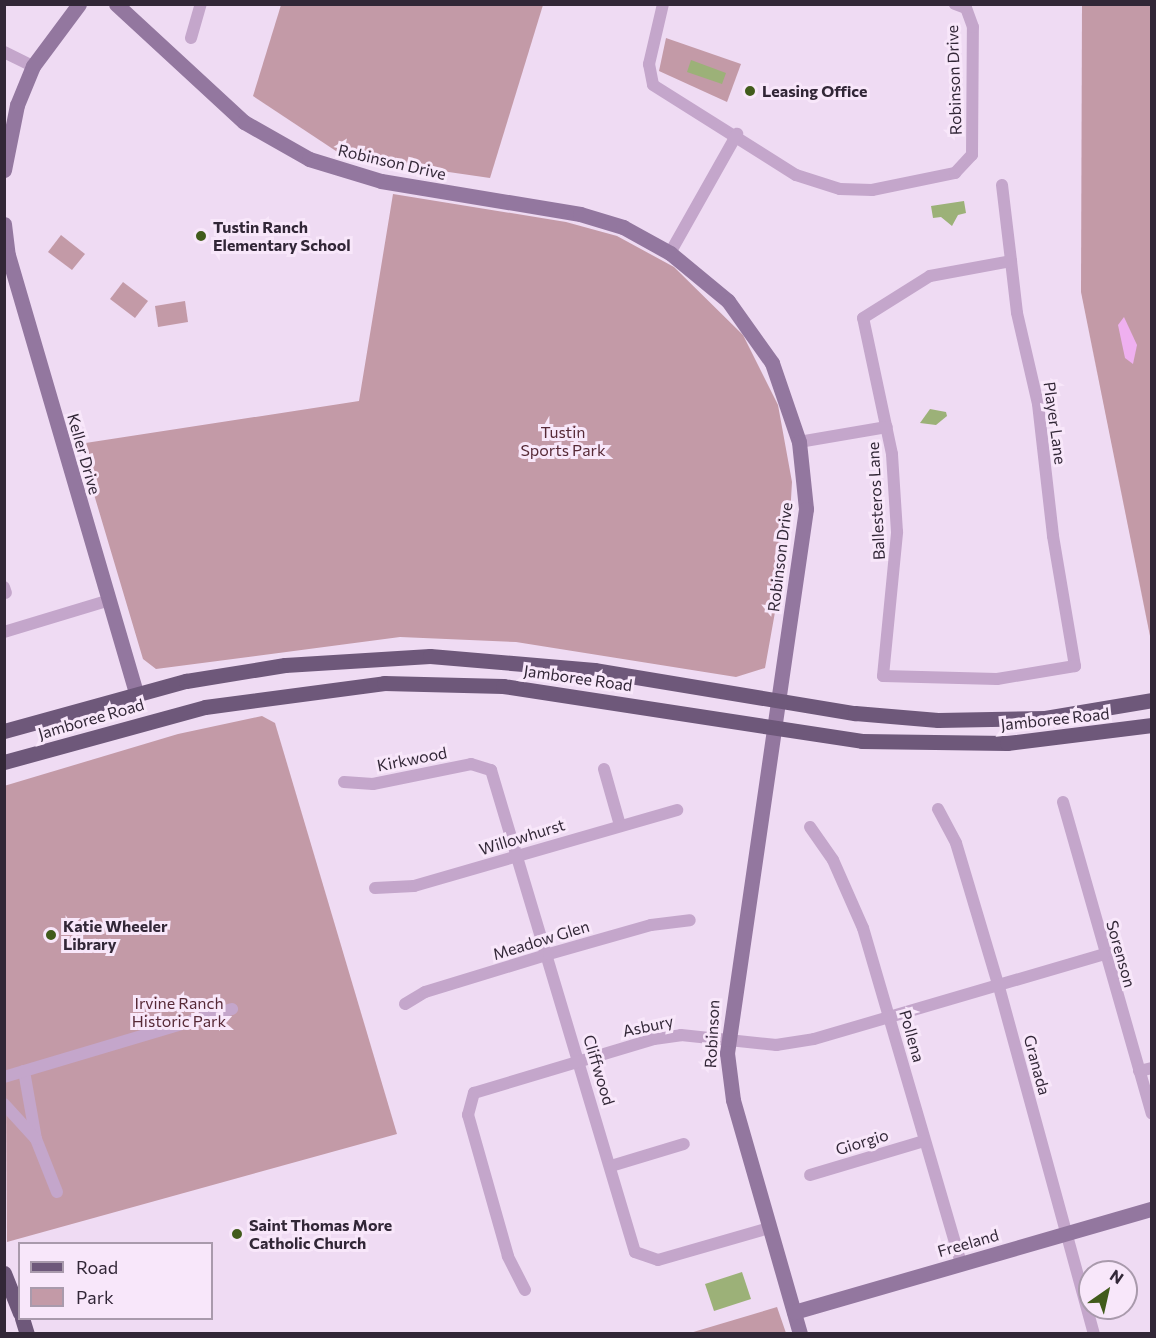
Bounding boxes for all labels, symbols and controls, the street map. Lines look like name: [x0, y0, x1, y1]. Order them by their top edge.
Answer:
street label: Robinson Drive: [942, 25, 966, 135]
place label: Leasing Office: [762, 81, 867, 101]
marker: Leasing Office: [743, 84, 757, 98]
street label: Robinson Drive: [336, 140, 448, 184]
place label: Tustin Ranch Elementary School: [213, 217, 351, 255]
marker: Tustin Ranch Elementary School: [194, 229, 208, 243]
street label: Player Lane: [1040, 380, 1070, 466]
street label: Keller Drive: [63, 411, 105, 497]
park label: Tustin Sports Park: [520, 422, 606, 460]
street label: Ballesteros Lane: [863, 441, 889, 561]
street label: Robinson Drive: [764, 501, 796, 613]
street label: Jamboree Road: [522, 661, 634, 695]
street label: Jamboree Road: [36, 695, 146, 743]
street label: Jamboree Road: [1000, 704, 1110, 734]
street label: Kirkwood: [375, 743, 449, 775]
street label: Willowhurst: [477, 815, 567, 859]
place label: Katie Wheeler Library: [63, 916, 168, 954]
street label: Meadow Glen: [490, 916, 592, 964]
street label: Sorenson: [1102, 918, 1140, 990]
marker: Katie Wheeler Library: [44, 928, 58, 942]
park label: Irvine Ranch Historic Park: [132, 993, 226, 1031]
street label: Robinson: [701, 999, 723, 1069]
street label: Pollena: [895, 1008, 929, 1064]
street label: Asbury: [621, 1011, 675, 1041]
street label: Cliffwood: [579, 1033, 619, 1107]
street label: Granada: [1020, 1033, 1054, 1097]
street label: Giorgio: [833, 1125, 891, 1159]
place label: Saint Thomas More Catholic Church: [249, 1215, 392, 1253]
street label: Freeland: [935, 1225, 1001, 1261]
marker: Saint Thomas More Catholic Church: [230, 1227, 244, 1241]
legend: [18, 1242, 213, 1320]
text: Road: [76, 1256, 118, 1278]
north arrow: [1078, 1260, 1138, 1320]
text: N: [1107, 1265, 1128, 1288]
text: Park: [76, 1286, 114, 1308]

